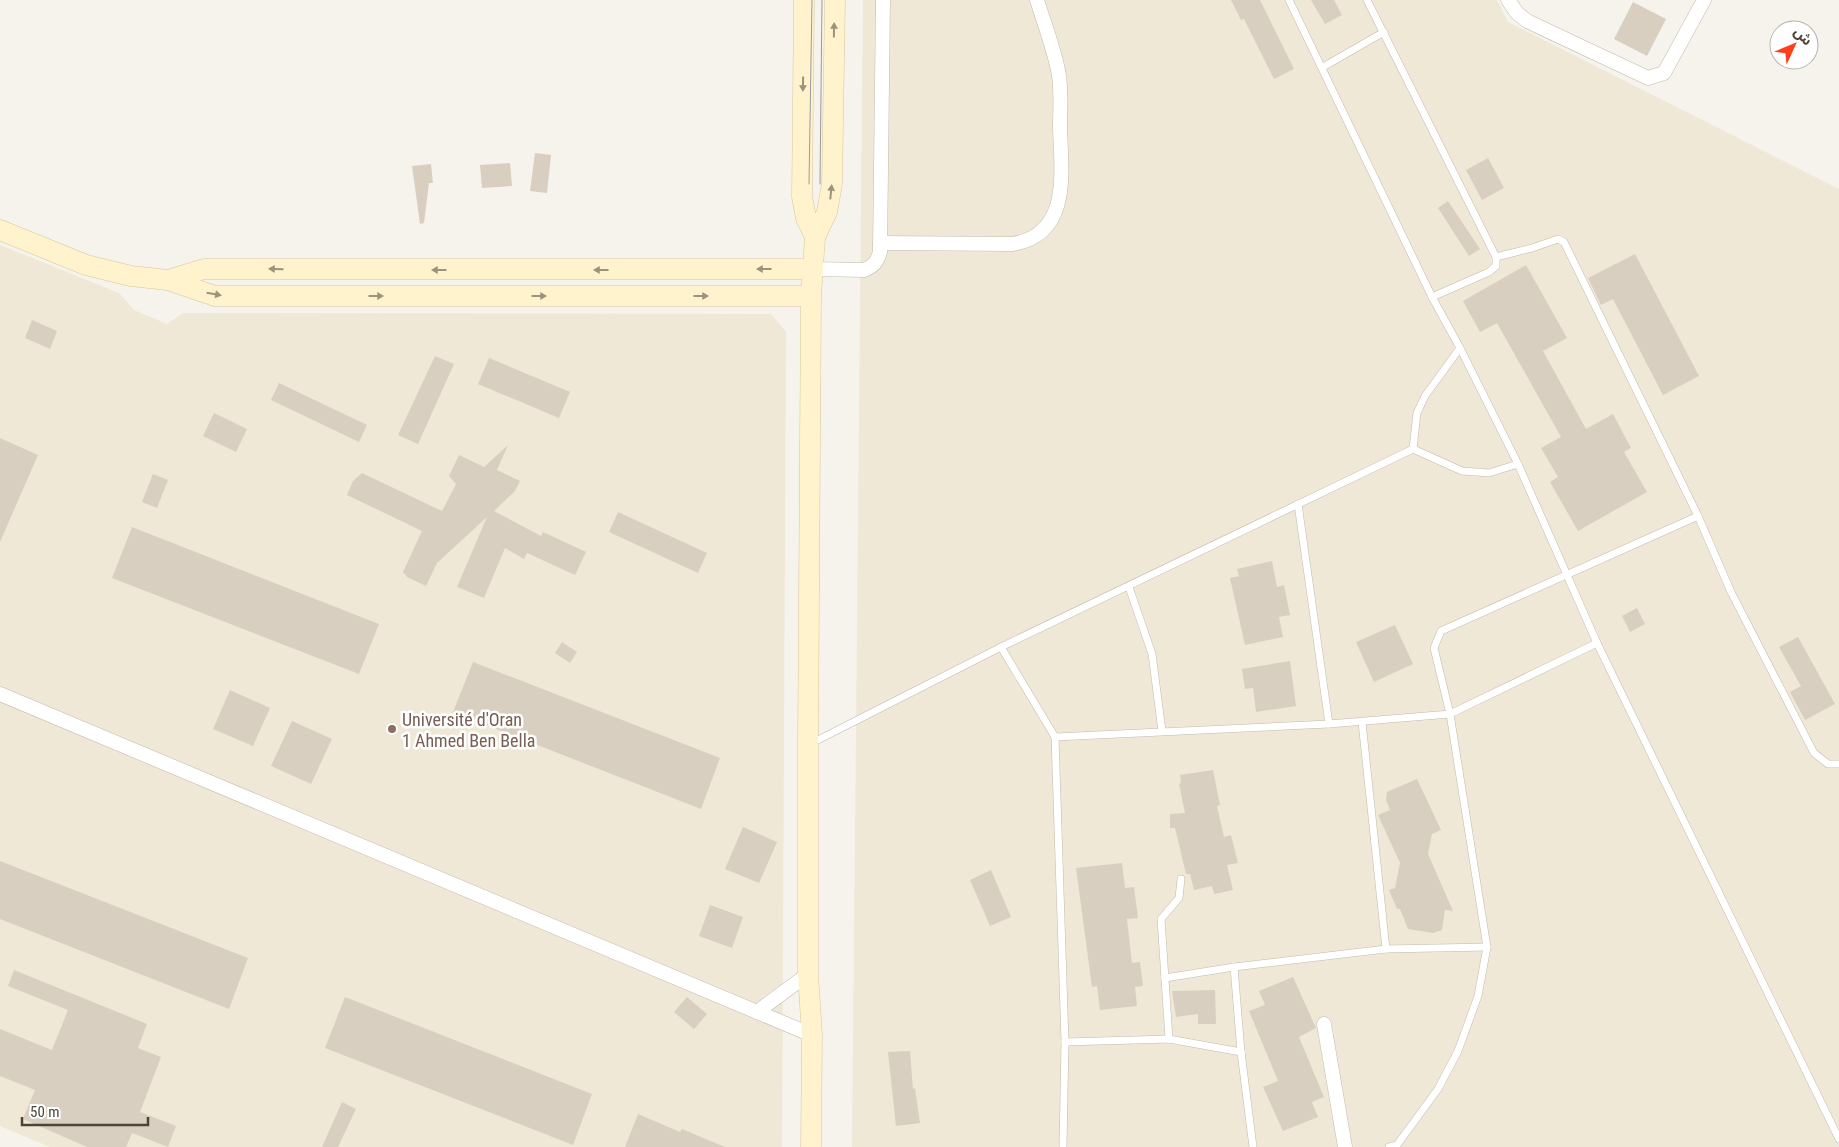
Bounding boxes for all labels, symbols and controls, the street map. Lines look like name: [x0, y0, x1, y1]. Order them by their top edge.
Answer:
north arrow: [1769, 20, 1819, 70]
one-way arrow: [830, 22, 838, 38]
text: ش: [1791, 24, 1816, 48]
one-way arrow: [799, 76, 807, 92]
one-way arrow: [827, 184, 835, 200]
one-way arrow: [268, 265, 284, 273]
one-way arrow: [755, 265, 771, 273]
one-way arrow: [430, 266, 446, 274]
one-way arrow: [593, 266, 609, 274]
one-way arrow: [207, 291, 223, 299]
one-way arrow: [369, 292, 385, 300]
one-way arrow: [531, 292, 547, 300]
one-way arrow: [694, 292, 710, 300]
place label: Université d'Oran 1 Ahmed Ben Bella: [402, 709, 535, 751]
marker: Université d'Oran 1 Ahmed Ben Bella: [386, 723, 398, 735]
scale bar: [22, 1094, 149, 1126]
text: 50 m: [30, 1103, 60, 1121]

